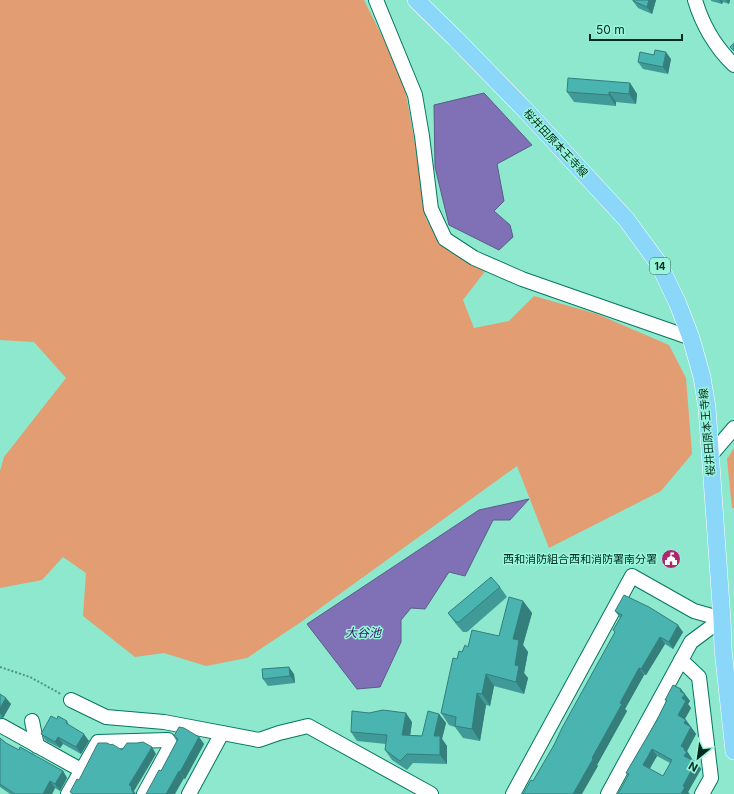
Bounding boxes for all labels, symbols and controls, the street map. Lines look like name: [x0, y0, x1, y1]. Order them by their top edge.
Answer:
scale bar: [590, 16, 682, 42]
text: 50 m: [596, 22, 625, 37]
street label: 桜井田原本王寺線: [521, 106, 591, 180]
road number: 14: [650, 258, 670, 274]
street label: 桜井田原本王寺線: [696, 388, 718, 476]
public building icon: 西和消防組合西和消防署南分署: [660, 548, 682, 570]
place label: 西和消防組合西和消防署南分署: [503, 552, 657, 566]
water label: 大谷池: [345, 625, 382, 640]
north arrow: [678, 738, 718, 778]
text: N: [686, 759, 700, 775]

